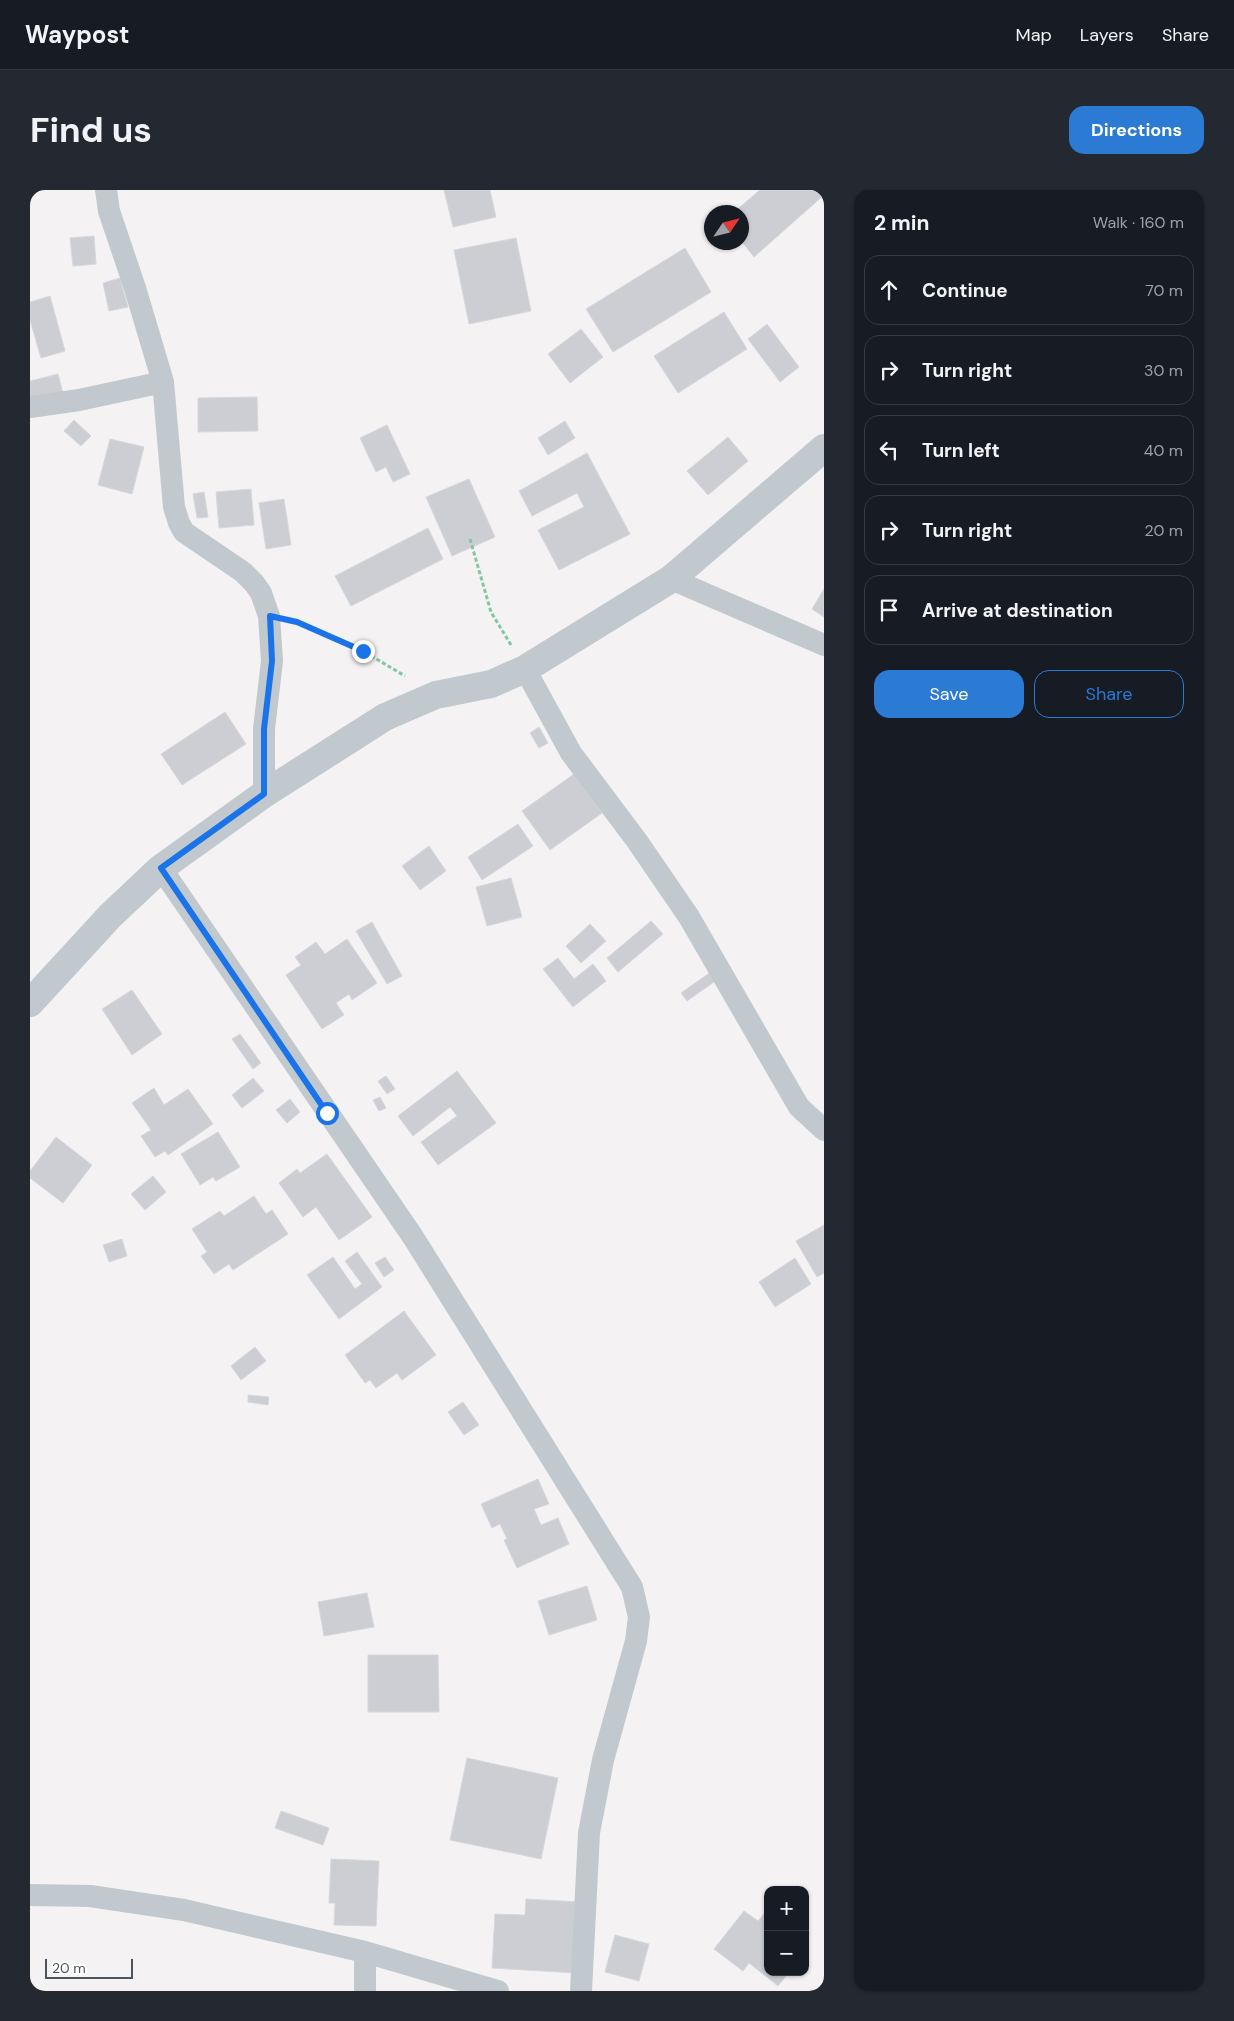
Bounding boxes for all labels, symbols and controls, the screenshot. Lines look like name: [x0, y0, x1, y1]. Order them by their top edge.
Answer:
text: Waypost: [25, 19, 129, 50]
text: Map: [1016, 23, 1052, 47]
text: Layers: [1080, 23, 1134, 47]
text: Share: [1162, 23, 1209, 47]
button: Directions: [1069, 106, 1204, 154]
text: Find us: [30, 107, 152, 153]
north arrow: [704, 205, 749, 250]
text: 2 min: [874, 209, 930, 237]
text: Walk · 160 m: [1093, 212, 1184, 233]
icon: ahead: [875, 276, 903, 304]
text: Continue: [922, 278, 1008, 303]
text: 70 m: [1145, 280, 1183, 301]
icon: right: [875, 356, 903, 384]
text: Turn right: [922, 358, 1012, 383]
text: 30 m: [1144, 360, 1183, 381]
icon: left: [875, 436, 903, 464]
text: Turn left: [922, 438, 1000, 463]
text: 40 m: [1144, 440, 1183, 461]
icon: right: [875, 516, 903, 544]
text: Turn right: [922, 518, 1012, 543]
text: 20 m: [1144, 520, 1183, 541]
icon: arrive: [875, 596, 903, 624]
text: Arrive at destination: [922, 598, 1113, 623]
route end: [352, 640, 375, 663]
button: Save: [874, 670, 1024, 718]
button: Share: [1034, 670, 1184, 718]
route start: [316, 1102, 339, 1125]
map controls: [764, 1886, 809, 1976]
button: +: [764, 1886, 809, 1931]
button: −: [764, 1931, 809, 1976]
scale bar: [45, 1956, 132, 1979]
text: 20 m: [52, 1959, 86, 1977]

